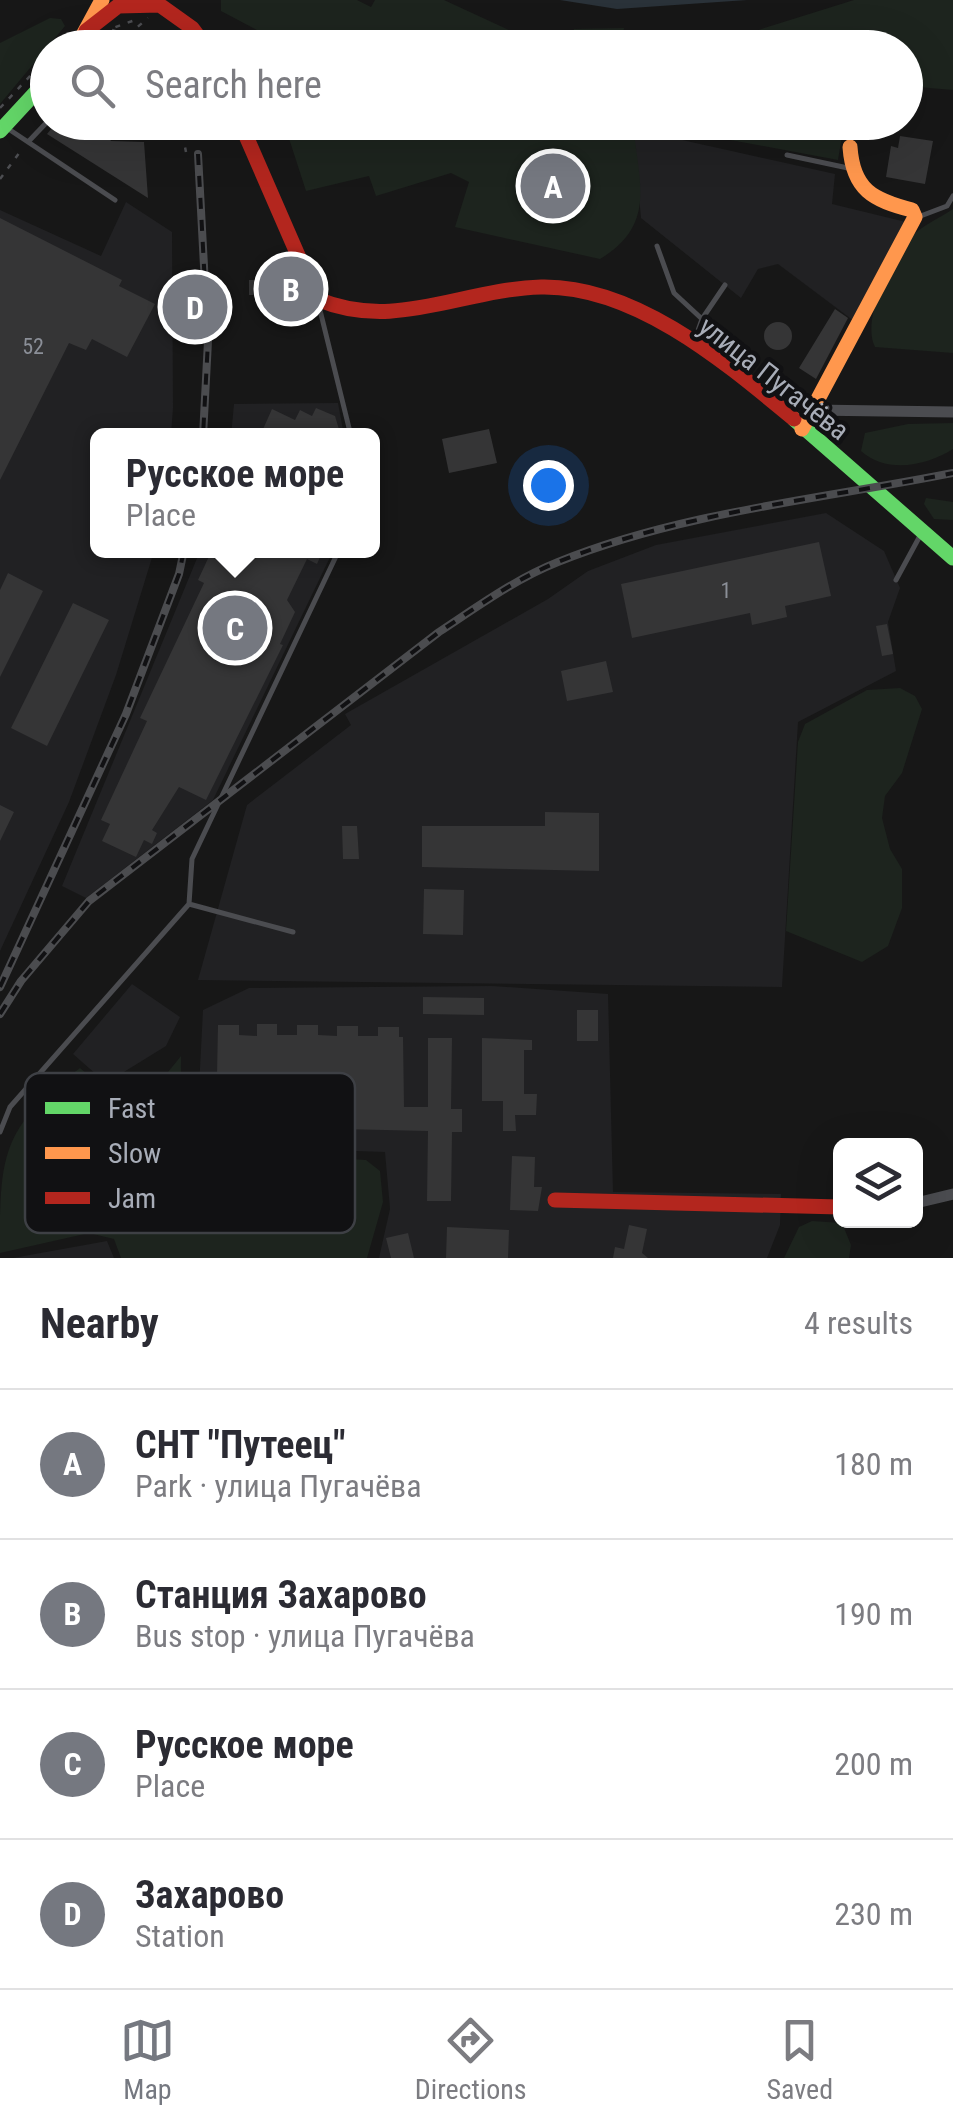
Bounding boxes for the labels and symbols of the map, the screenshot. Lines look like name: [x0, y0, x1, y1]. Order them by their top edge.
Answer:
pin: A: [520, 148, 586, 224]
pin: B: [258, 252, 324, 326]
pin: D: [162, 270, 228, 344]
street label: улица Пугачёва: [692, 310, 855, 447]
house number: 52: [22, 334, 44, 359]
your location: [523, 460, 574, 511]
house number: 1: [721, 578, 731, 603]
pin: C: [202, 590, 268, 666]
legend: [25, 1073, 355, 1233]
text: Fast: [108, 1092, 155, 1125]
text: Slow: [108, 1137, 161, 1170]
text: Jam: [108, 1182, 156, 1215]

